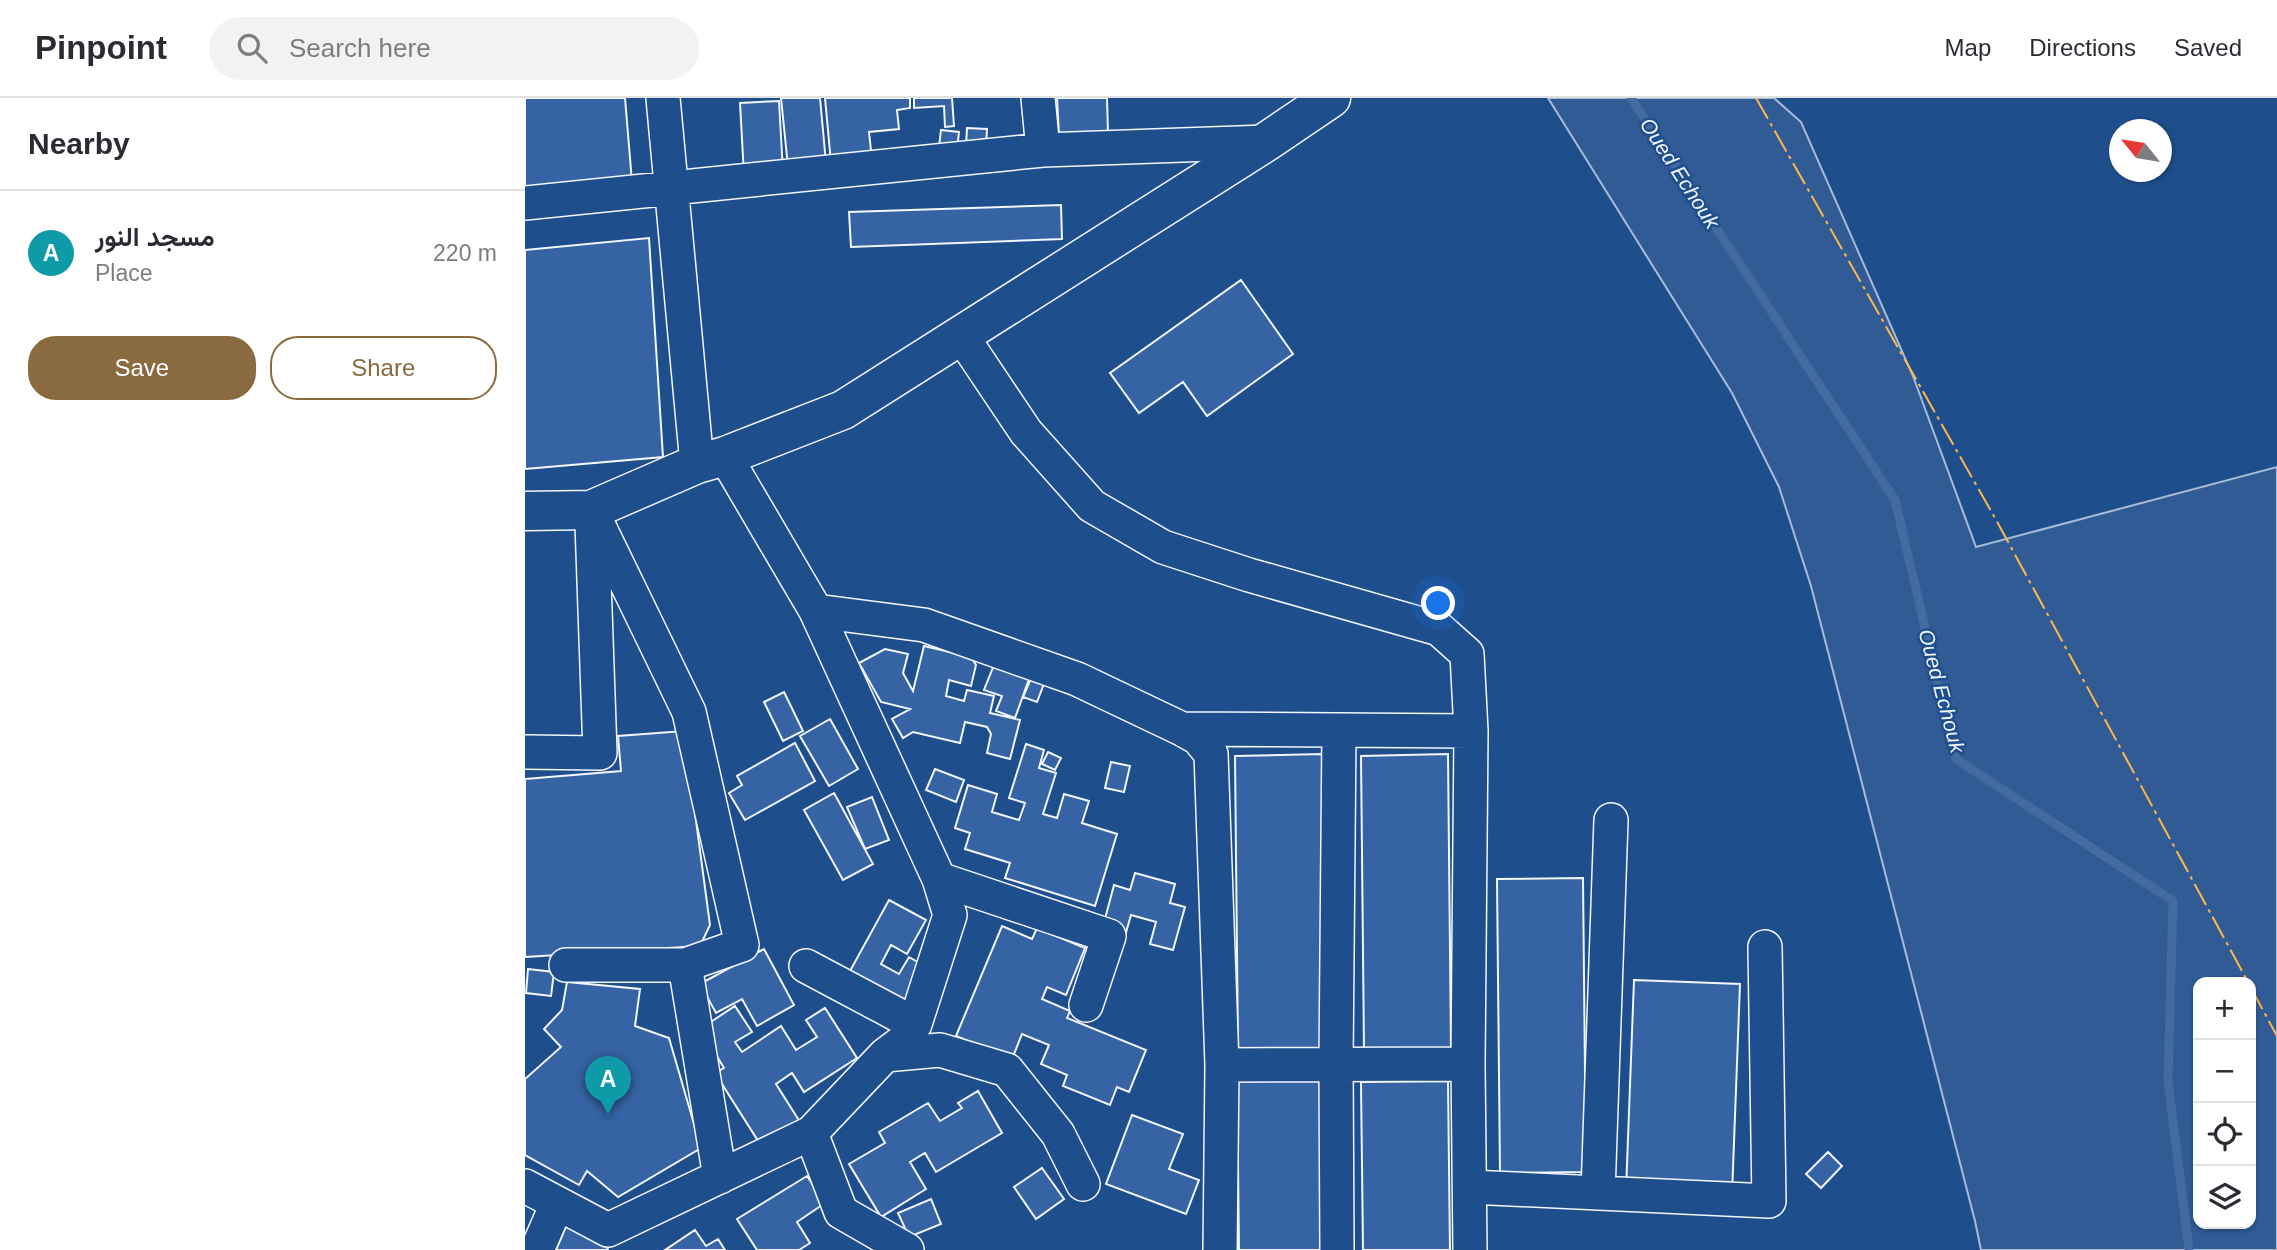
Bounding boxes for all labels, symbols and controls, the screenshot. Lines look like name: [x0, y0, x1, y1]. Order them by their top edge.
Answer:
search box: [209, 17, 699, 80]
text: Pinpoint: [35, 29, 167, 66]
icon: search: [233, 29, 271, 67]
text: Search here: [289, 33, 431, 63]
text: Map: [1945, 34, 1991, 61]
text: Directions: [2029, 34, 2136, 61]
text: Saved: [2174, 34, 2242, 61]
water label: Oued Echouk: [1636, 113, 1725, 234]
north arrow: [2109, 119, 2172, 182]
text: Nearby: [28, 127, 130, 160]
text: مسجد النور: [95, 222, 215, 252]
text: A: [43, 240, 59, 266]
text: 220 m: [433, 240, 497, 266]
text: Place: [95, 260, 153, 286]
button: Save: [28, 336, 256, 400]
button: Share: [270, 336, 497, 400]
your location: [1421, 586, 1455, 620]
water label: Oued Echouk: [1914, 627, 1970, 757]
map controls: [2193, 977, 2256, 1229]
button: +: [2193, 977, 2256, 1040]
button: −: [2193, 1040, 2256, 1103]
pin: A: [585, 1056, 631, 1114]
button: locate: [2193, 1103, 2256, 1166]
button: layers: [2193, 1166, 2256, 1229]

